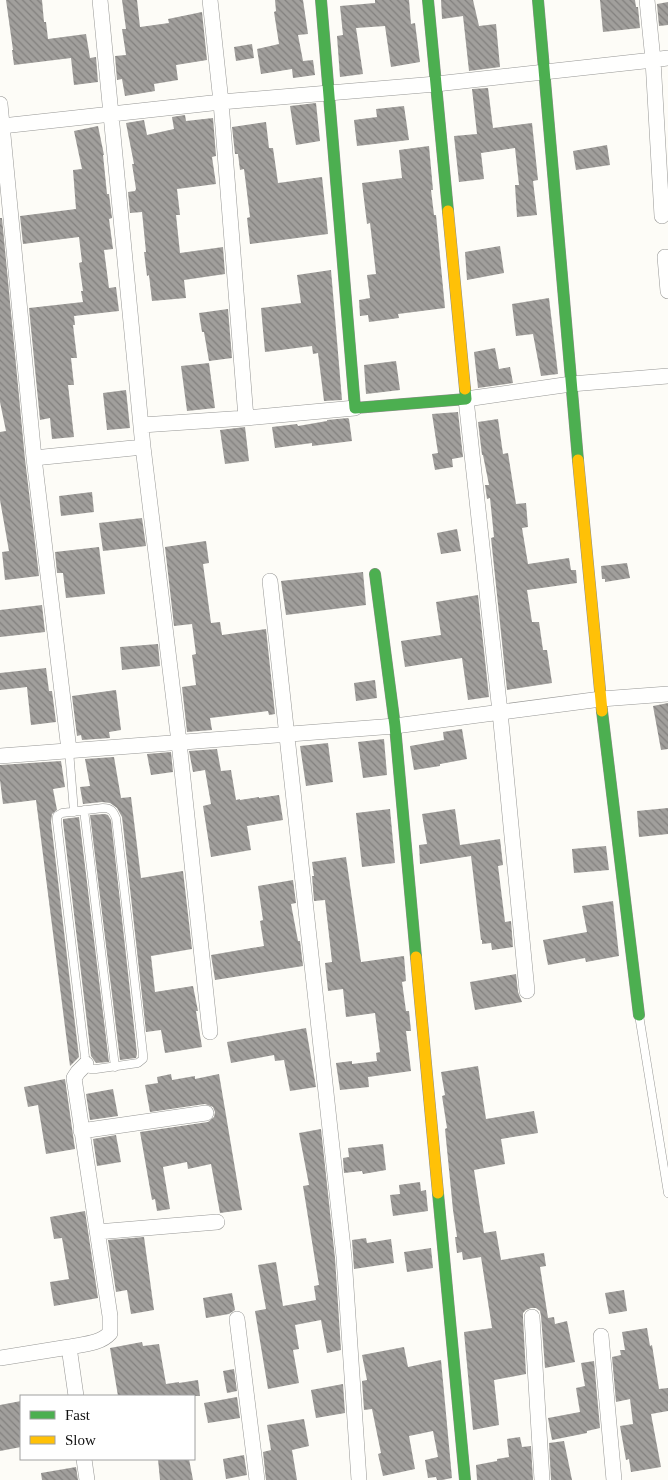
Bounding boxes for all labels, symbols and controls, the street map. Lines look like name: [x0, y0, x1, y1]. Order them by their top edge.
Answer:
legend: [20, 1395, 195, 1460]
text: Fast: [65, 1407, 91, 1423]
text: Slow: [65, 1432, 96, 1448]

